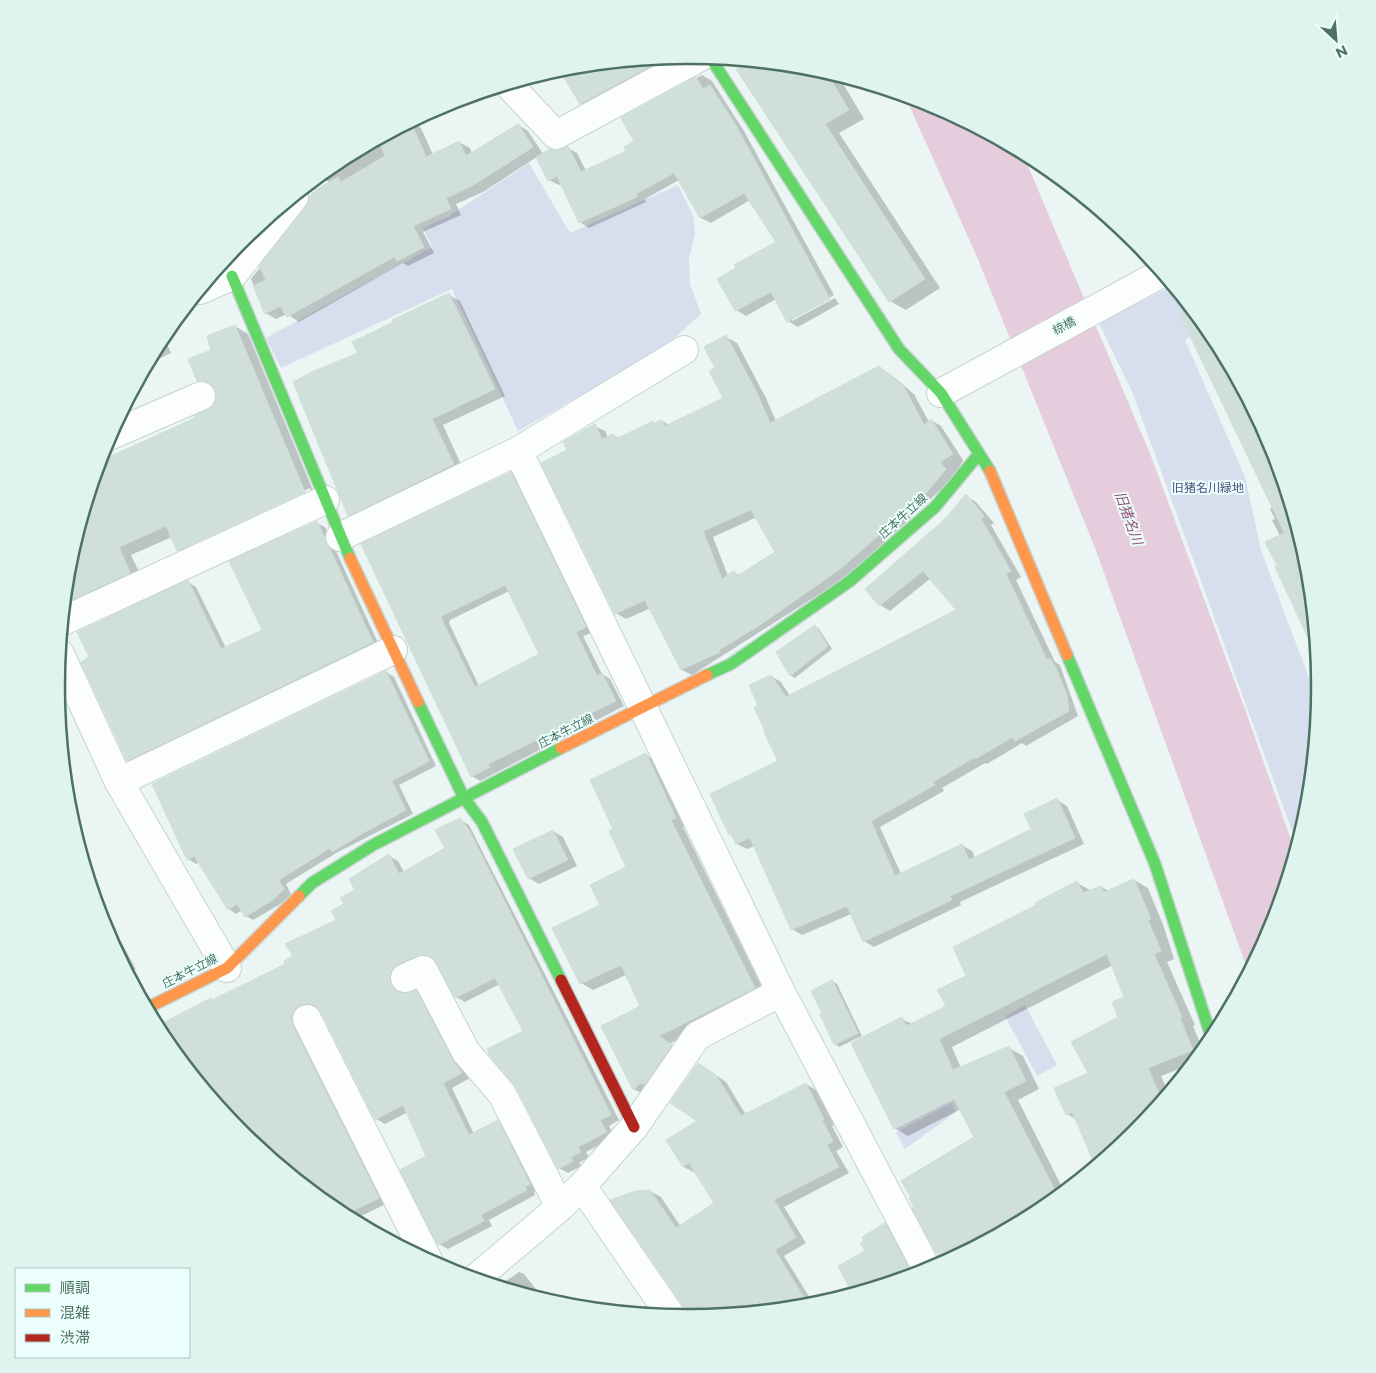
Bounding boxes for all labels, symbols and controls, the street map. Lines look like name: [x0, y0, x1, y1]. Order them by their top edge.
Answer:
north arrow: [1311, 15, 1361, 65]
text: N: [1333, 41, 1351, 62]
street label: 椋橋: [1050, 313, 1078, 338]
park label: 旧猪名川緑地: [1172, 480, 1244, 495]
water label: 旧猪名川: [1111, 489, 1148, 549]
street label: 庄本牛立線: [875, 490, 930, 541]
street label: 庄本牛立線: [536, 710, 596, 751]
street label: 庄本牛立線: [160, 950, 220, 991]
legend: [15, 1268, 190, 1358]
text: 順調: [60, 1278, 90, 1297]
text: 混雑: [60, 1303, 90, 1322]
text: 渋滞: [60, 1328, 90, 1347]

